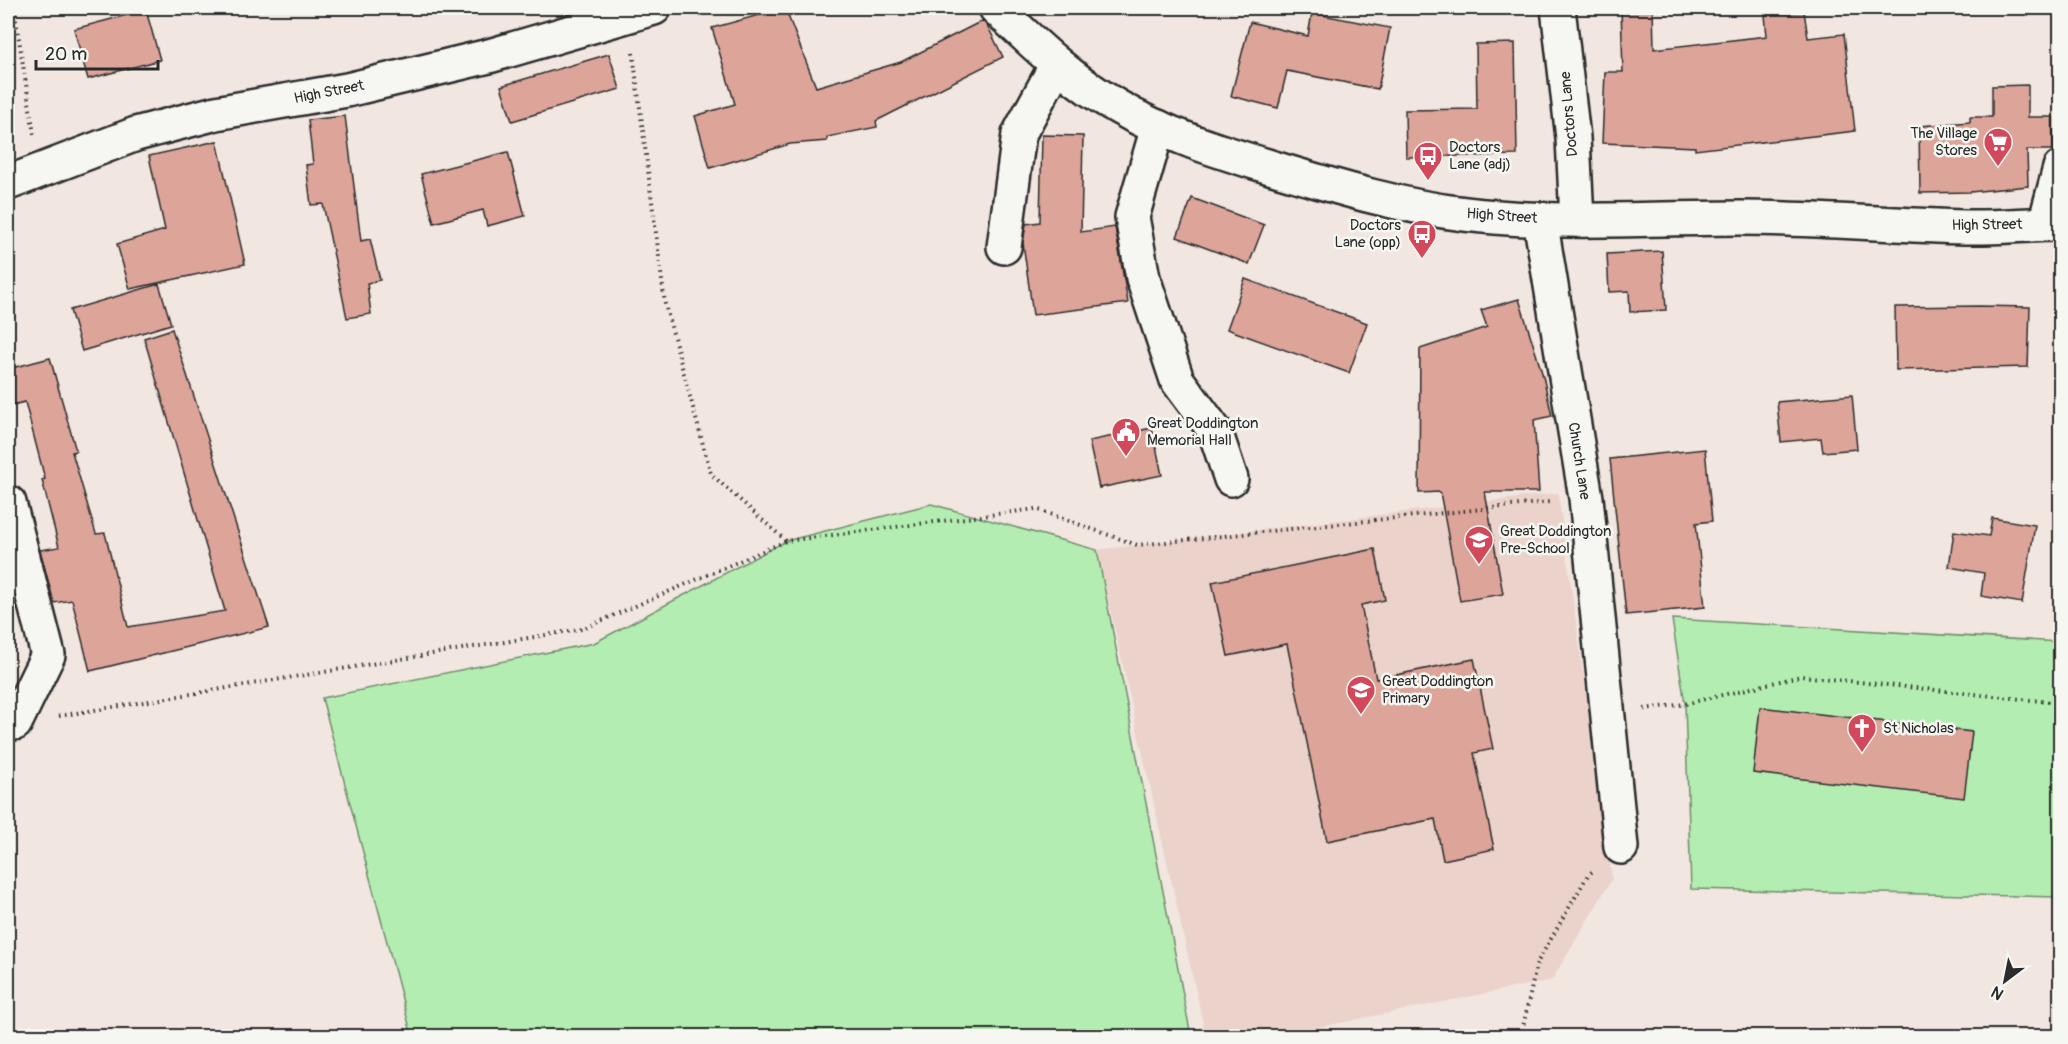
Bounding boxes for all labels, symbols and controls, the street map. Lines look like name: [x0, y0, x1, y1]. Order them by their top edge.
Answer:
scale bar: [36, 33, 158, 71]
text: 20 m: [45, 43, 87, 66]
street label: Doctors Lane: [1556, 70, 1582, 157]
street label: High Street: [292, 76, 367, 108]
place label: The Village Stores: [1910, 124, 1978, 160]
supermarket icon: The Village Stores: [1982, 126, 2014, 168]
place label: Doctors Lane (adj): [1449, 138, 1511, 174]
bus stop icon: Doctors Lane (adj): [1412, 140, 1444, 182]
street label: High Street: [1466, 204, 1539, 228]
street label: High Street: [1951, 215, 2024, 235]
place label: Doctors Lane (opp): [1334, 216, 1401, 252]
bus stop icon: Doctors Lane (opp): [1406, 218, 1438, 260]
place label: Great Doddington Memorial Hall: [1147, 414, 1258, 450]
public building icon: Great Doddington Memorial Hall: [1110, 416, 1142, 458]
street label: Church Lane: [1564, 421, 1595, 502]
place label: Great Doddington Pre-School: [1500, 522, 1611, 558]
school or university icon: Great Doddington Pre-School: [1463, 524, 1495, 566]
place label: Great Doddington Primary: [1382, 672, 1493, 708]
school or university icon: Great Doddington Primary: [1345, 674, 1377, 716]
church icon: St Nicholas: [1846, 712, 1878, 754]
place label: St Nicholas: [1883, 719, 1954, 738]
north arrow: [1975, 951, 2035, 1011]
text: N: [1988, 981, 2007, 1004]

